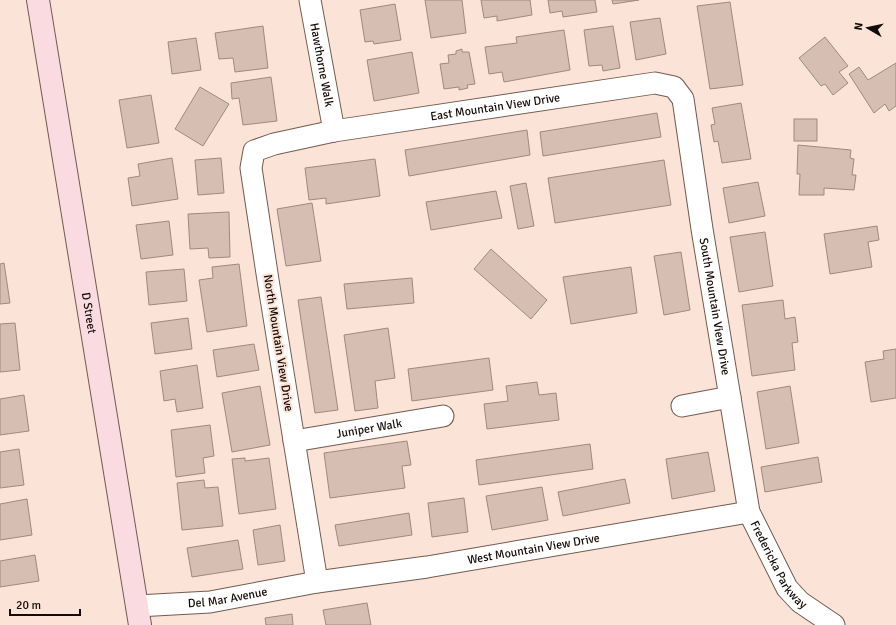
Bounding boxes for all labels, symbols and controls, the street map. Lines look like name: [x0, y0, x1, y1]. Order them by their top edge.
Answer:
north arrow: [848, 8, 888, 48]
street label: Hawthorne Walk: [307, 22, 337, 108]
text: N: [852, 22, 866, 31]
street label: East Mountain View Drive: [429, 90, 561, 124]
street label: South Mountain View Drive: [696, 237, 734, 376]
street label: North Mountain View Drive: [260, 273, 296, 413]
street label: D Street: [78, 291, 100, 335]
street label: Juniper Walk: [335, 416, 403, 441]
street label: Fredericka Parkway: [747, 518, 810, 612]
street label: West Mountain View Drive: [466, 530, 601, 567]
street label: Del Mar Avenue: [187, 584, 268, 611]
scale bar: [10, 591, 80, 617]
text: 20 m: [16, 598, 41, 613]

